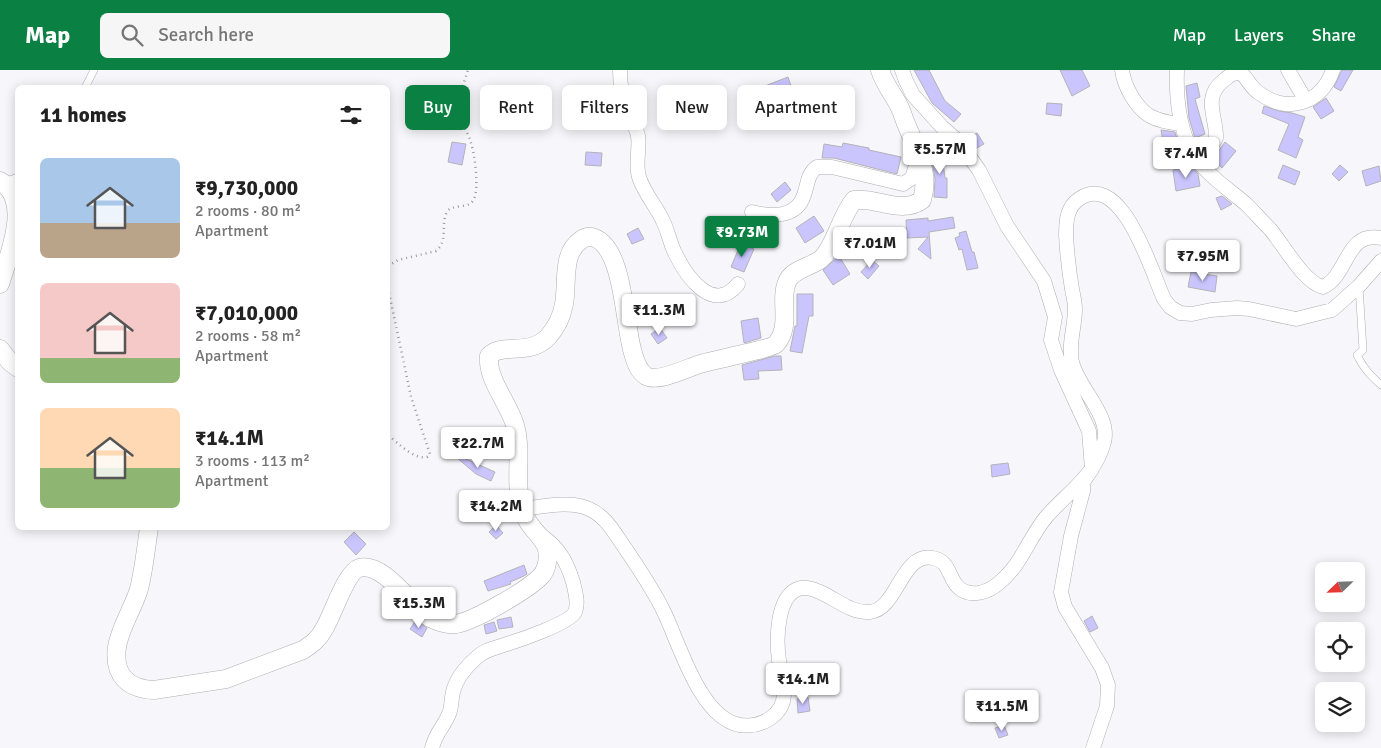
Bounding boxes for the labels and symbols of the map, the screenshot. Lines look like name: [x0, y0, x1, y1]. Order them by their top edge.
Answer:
pin: ₹5.57M: [899, 132, 981, 175]
pin: ₹7.4M: [1151, 136, 1221, 179]
pin: ₹9.73M: [701, 216, 783, 258]
pin: ₹7.01M: [829, 226, 911, 269]
pin: ₹7.95M: [1162, 240, 1244, 282]
pin: ₹11.3M: [618, 294, 700, 336]
pin: ₹22.7M: [437, 426, 519, 469]
pin: ₹14.2M: [455, 490, 537, 532]
north arrow: [1315, 562, 1365, 612]
pin: ₹15.3M: [378, 586, 460, 629]
pin: ₹14.1M: [762, 662, 844, 705]
pin: ₹11.5M: [961, 690, 1043, 732]

